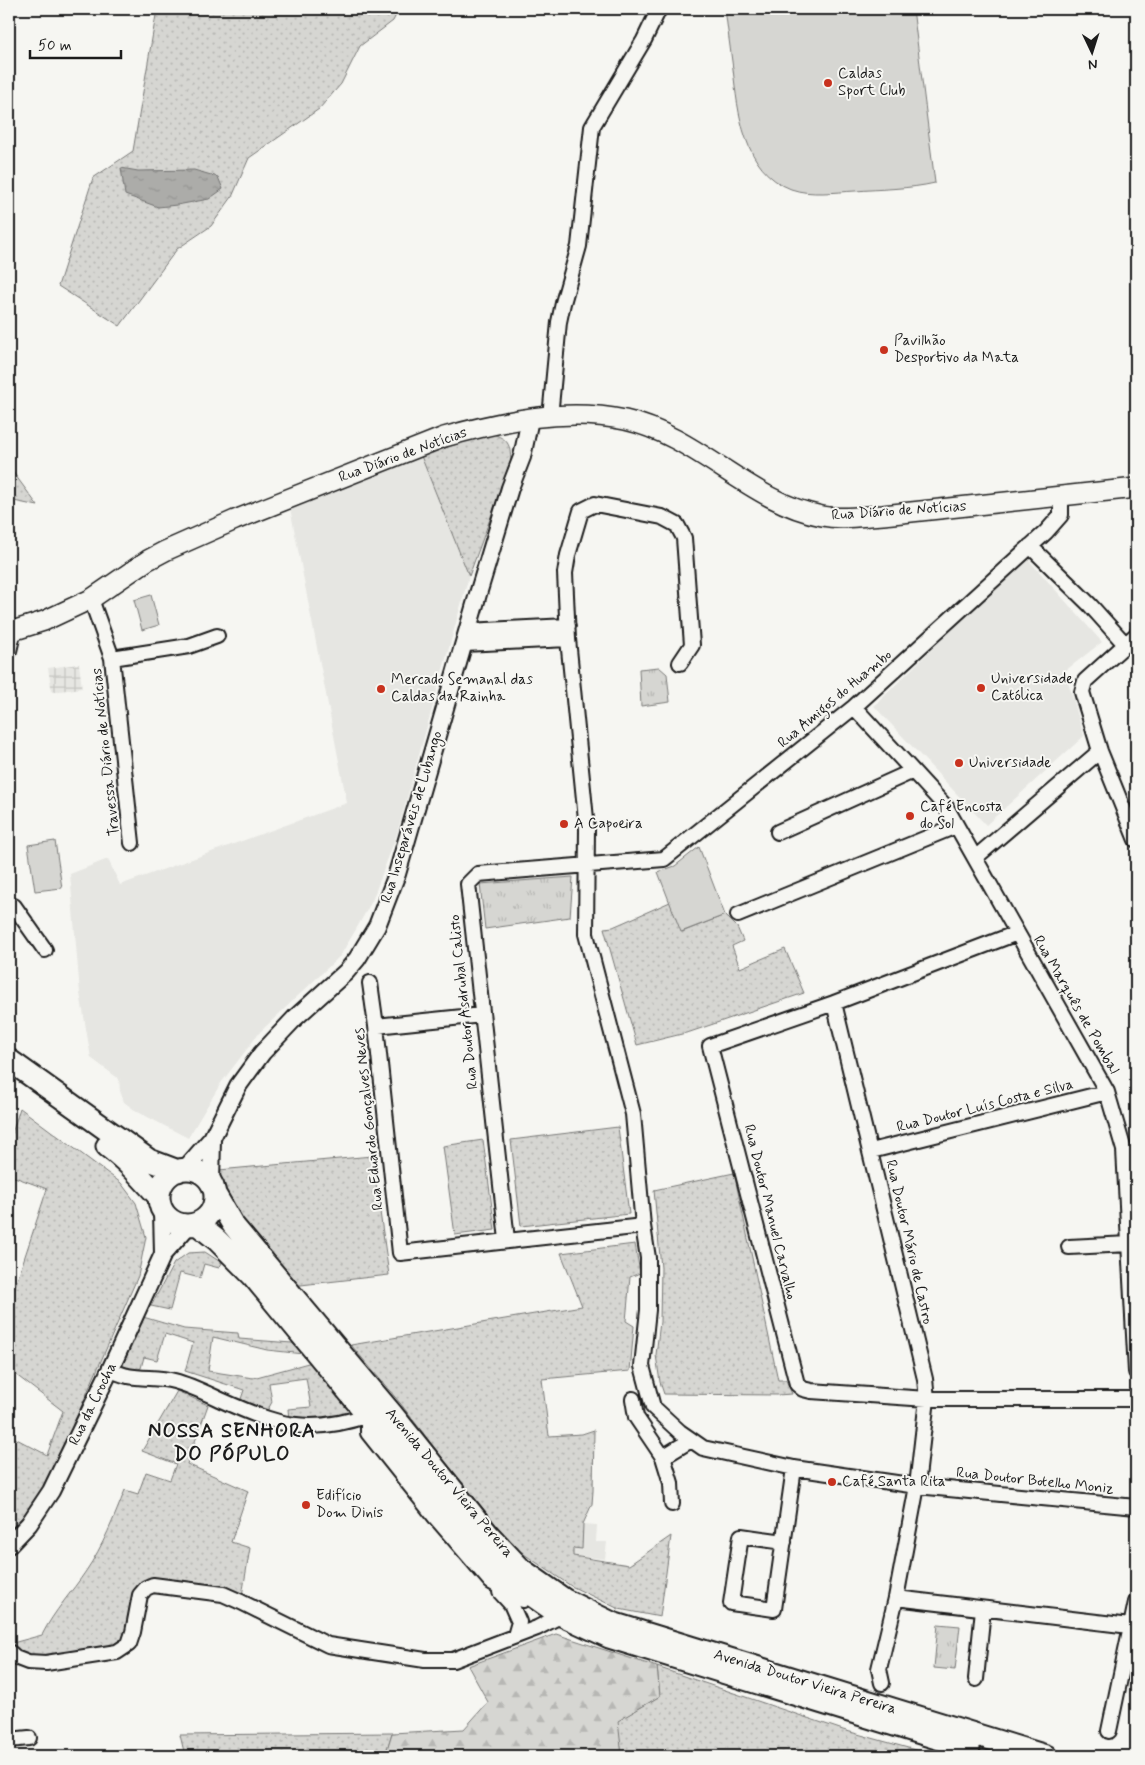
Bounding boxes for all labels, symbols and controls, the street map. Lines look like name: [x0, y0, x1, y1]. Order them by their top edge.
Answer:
scale bar: [30, 28, 121, 60]
north arrow: [1068, 28, 1118, 78]
text: 50 m: [38, 36, 72, 56]
text: N: [1088, 55, 1098, 73]
place label: Caldas Sport Club: [838, 64, 905, 101]
marker: Caldas Sport Club: [822, 77, 834, 89]
place label: Pavilhão Desportivo da Mata: [894, 331, 1019, 368]
marker: Pavilhão Desportivo da Mata: [878, 344, 890, 356]
street label: Rua Diário de Notícias: [336, 422, 470, 488]
street label: Rua Diário de Notícias: [831, 496, 967, 526]
street label: Rua Amigos do Huambo: [774, 645, 897, 754]
street label: Travessa Diário de Notícias: [87, 667, 125, 837]
place label: Universidade Católica: [991, 669, 1073, 706]
place label: Mercado Semanal das Caldas da Rainha: [391, 670, 533, 707]
marker: Universidade Católica: [975, 682, 987, 694]
marker: Mercado Semanal das Caldas da Rainha: [375, 683, 387, 695]
street label: Rua Inseparáveis de Lubango: [376, 728, 449, 906]
place label: Universidade: [969, 753, 1051, 773]
marker: Universidade: [953, 757, 965, 769]
place label: Café Encosta do Sol: [920, 797, 1003, 834]
marker: Café Encosta do Sol: [904, 810, 916, 822]
place label: A Capoeira: [574, 814, 643, 834]
marker: A Capoeira: [558, 818, 570, 830]
street label: Rua Doutor Asdrubal Calisto: [445, 913, 483, 1091]
street label: Rua Marquês de Pombal: [1028, 932, 1124, 1078]
street label: Rua Eduardo Gonçalves Neves: [349, 1027, 389, 1211]
street label: Rua Doutor Luís Costa e Silva: [895, 1074, 1076, 1138]
street label: Rua Doutor Manuel Carvalho: [739, 1122, 801, 1302]
street label: Rua Doutor Mário de Castro: [880, 1158, 938, 1326]
street label: Rua da Crocha: [64, 1359, 122, 1449]
street label: Avenida Doutor Vieira Pereira: [380, 1404, 518, 1562]
district label: NOSSA SENHORA DO PÓPULO: [148, 1418, 316, 1468]
street label: Rua Doutor Botelho Moniz: [955, 1463, 1115, 1499]
place label: Café Santa Rita: [842, 1472, 946, 1492]
marker: Café Santa Rita: [826, 1476, 838, 1488]
place label: Edifício Dom Dinis: [316, 1486, 384, 1523]
marker: Edifício Dom Dinis: [300, 1499, 312, 1511]
street label: Avenida Doutor Vieira Pereira: [711, 1645, 899, 1719]

